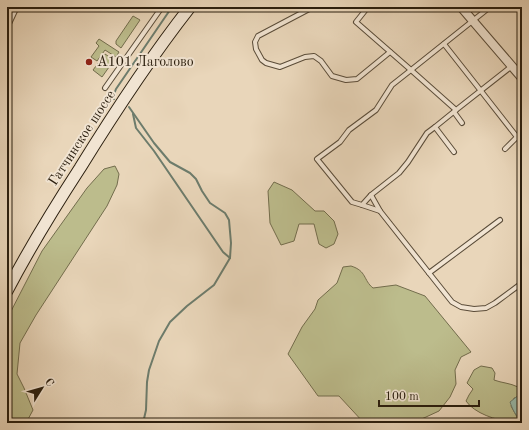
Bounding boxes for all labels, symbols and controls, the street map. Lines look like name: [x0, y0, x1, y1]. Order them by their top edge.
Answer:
place label: А101 Лаголово: [97, 55, 194, 69]
marker: А101 Лаголово: [84, 57, 94, 67]
street label: Гатчинское шоссе: [46, 88, 118, 188]
north arrow: [22, 368, 62, 408]
text: С: [42, 377, 55, 389]
scale bar: [379, 382, 479, 408]
text: 100 m: [385, 391, 419, 403]

